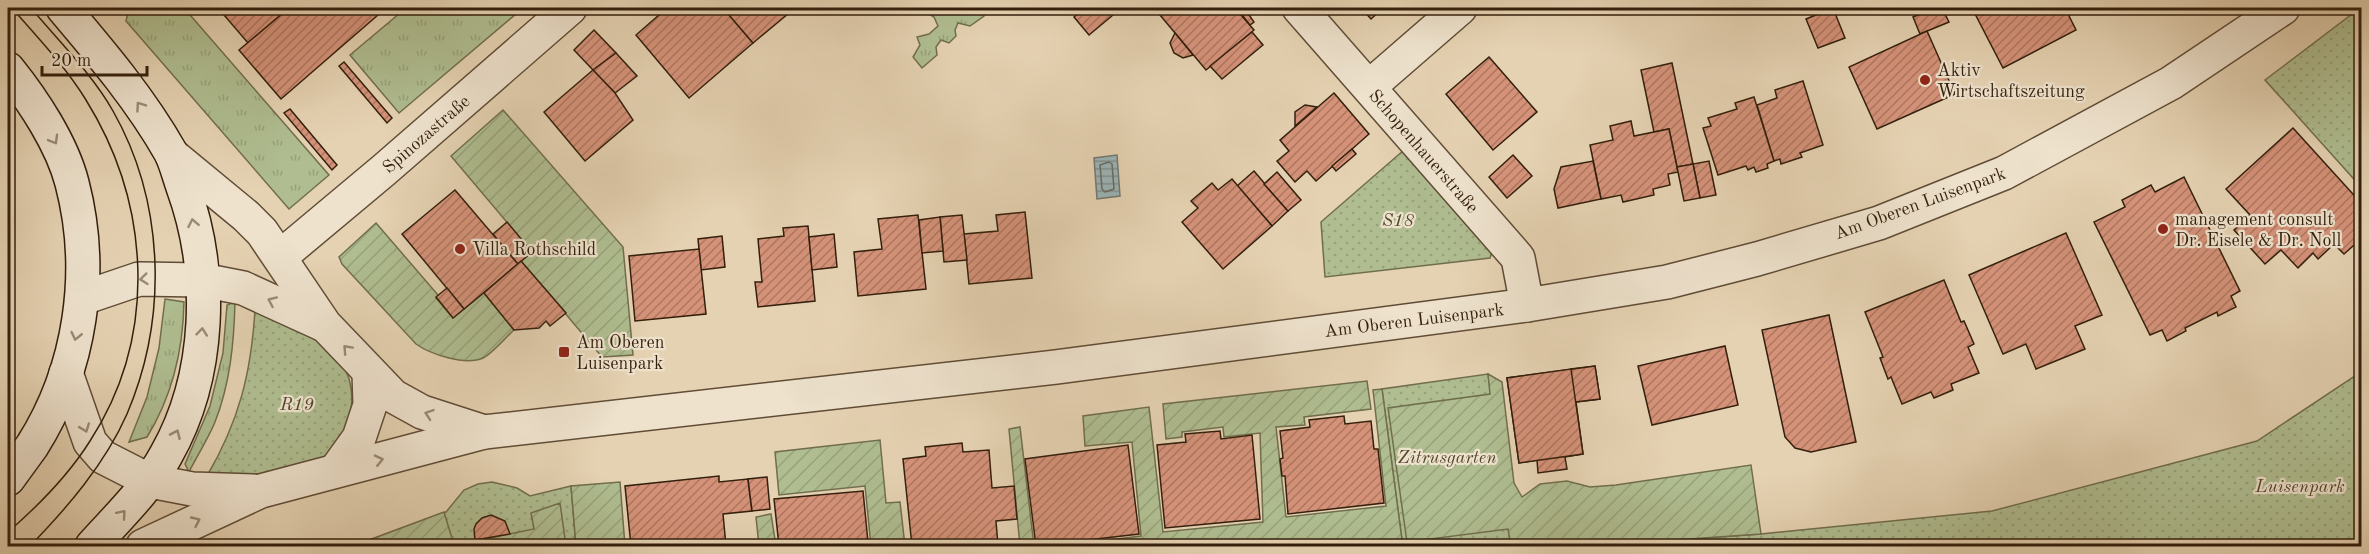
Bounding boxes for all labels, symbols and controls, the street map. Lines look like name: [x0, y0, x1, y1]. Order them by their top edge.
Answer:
scale bar: [42, 39, 147, 77]
text: 20 m: [51, 52, 91, 70]
place label: Aktiv Wirtschaftszeitung: [1937, 62, 2085, 101]
marker: Aktiv Wirtschaftszeitung: [1918, 73, 1932, 87]
street label: Schopenhauerstraße: [1365, 86, 1482, 217]
street label: Spinozastraße: [380, 92, 474, 177]
one-way arrow: [136, 102, 147, 113]
one-way arrow: [47, 134, 58, 144]
street label: Am Oberen Luisenpark: [1832, 165, 2008, 243]
place label: management consult Dr. Eisele & Dr. Noll: [2175, 211, 2341, 250]
park label: S18: [1382, 212, 1415, 230]
one-way arrow: [187, 218, 200, 228]
marker: management consult Dr. Eisele & Dr. Noll: [2156, 222, 2170, 236]
place label: Villa Rothschild: [472, 241, 596, 259]
marker: Villa Rothschild: [453, 242, 467, 256]
one-way arrow: [139, 272, 149, 285]
one-way arrow: [268, 296, 279, 308]
street label: Am Oberen Luisenpark: [1323, 301, 1505, 341]
one-way arrow: [195, 328, 208, 337]
one-way arrow: [70, 330, 83, 340]
place label: Am Oberen Luisenpark: [576, 334, 665, 373]
one-way arrow: [343, 345, 354, 355]
marker: Am Oberen Luisenpark: [557, 345, 571, 359]
park label: R19: [279, 396, 314, 414]
one-way arrow: [424, 409, 435, 421]
one-way arrow: [77, 422, 90, 433]
one-way arrow: [169, 429, 181, 440]
park label: Zitrusgarten: [1397, 449, 1497, 467]
one-way arrow: [373, 454, 383, 467]
park label: Luisenpark: [2254, 478, 2345, 496]
one-way arrow: [115, 510, 126, 521]
one-way arrow: [189, 516, 200, 528]

